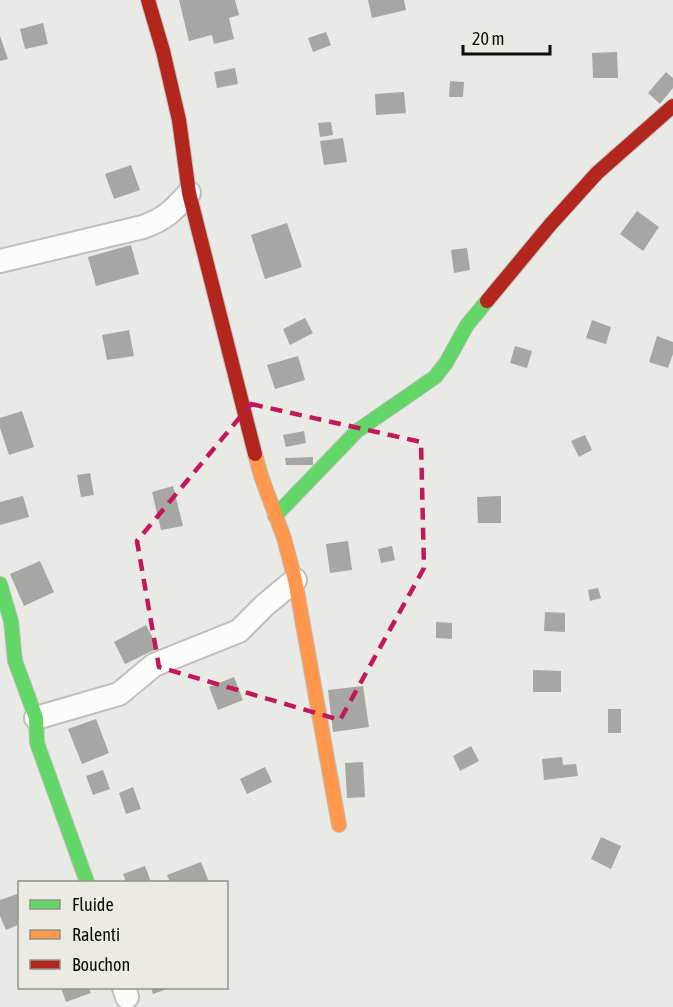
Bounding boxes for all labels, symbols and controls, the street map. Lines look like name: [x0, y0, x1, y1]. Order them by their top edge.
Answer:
scale bar: [463, 18, 550, 56]
text: 20 m: [472, 28, 504, 49]
legend: [18, 881, 228, 989]
text: Fluide: [72, 894, 114, 915]
text: Ralenti: [72, 924, 120, 945]
text: Bouchon: [72, 954, 130, 975]

